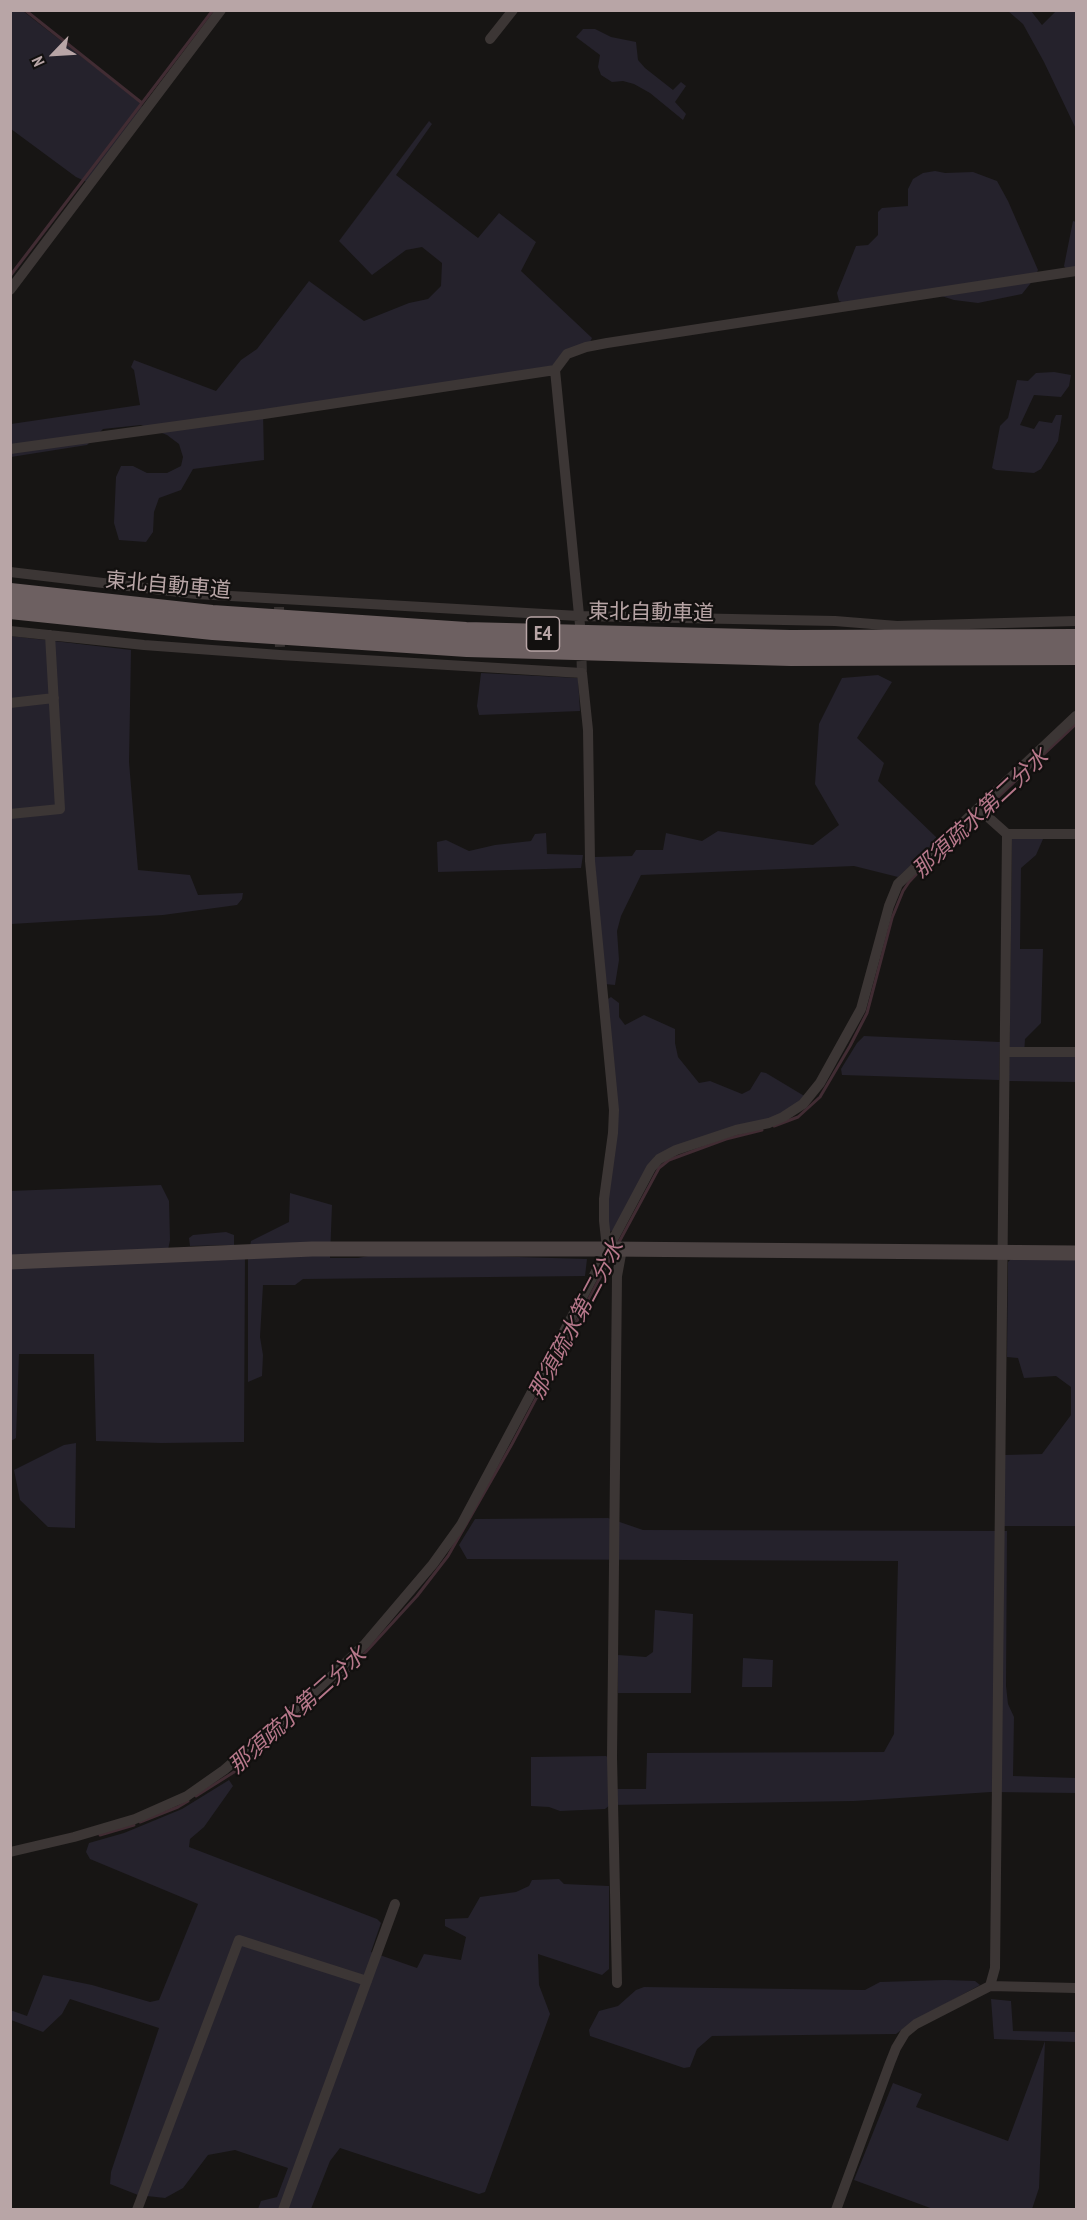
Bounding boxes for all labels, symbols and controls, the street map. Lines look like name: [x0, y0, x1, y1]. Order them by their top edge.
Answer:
north arrow: [24, 24, 84, 84]
text: N: [27, 53, 49, 70]
street label: 東北自動車道: [104, 568, 232, 604]
street label: 東北自動車道: [588, 599, 714, 627]
road number: E4: [526, 617, 560, 651]
water label: 那須疏水第二分水: [908, 744, 1054, 884]
water label: 那須疏水第二分水: [524, 1236, 630, 1404]
water label: 那須疏水第二分水: [224, 1642, 372, 1780]

